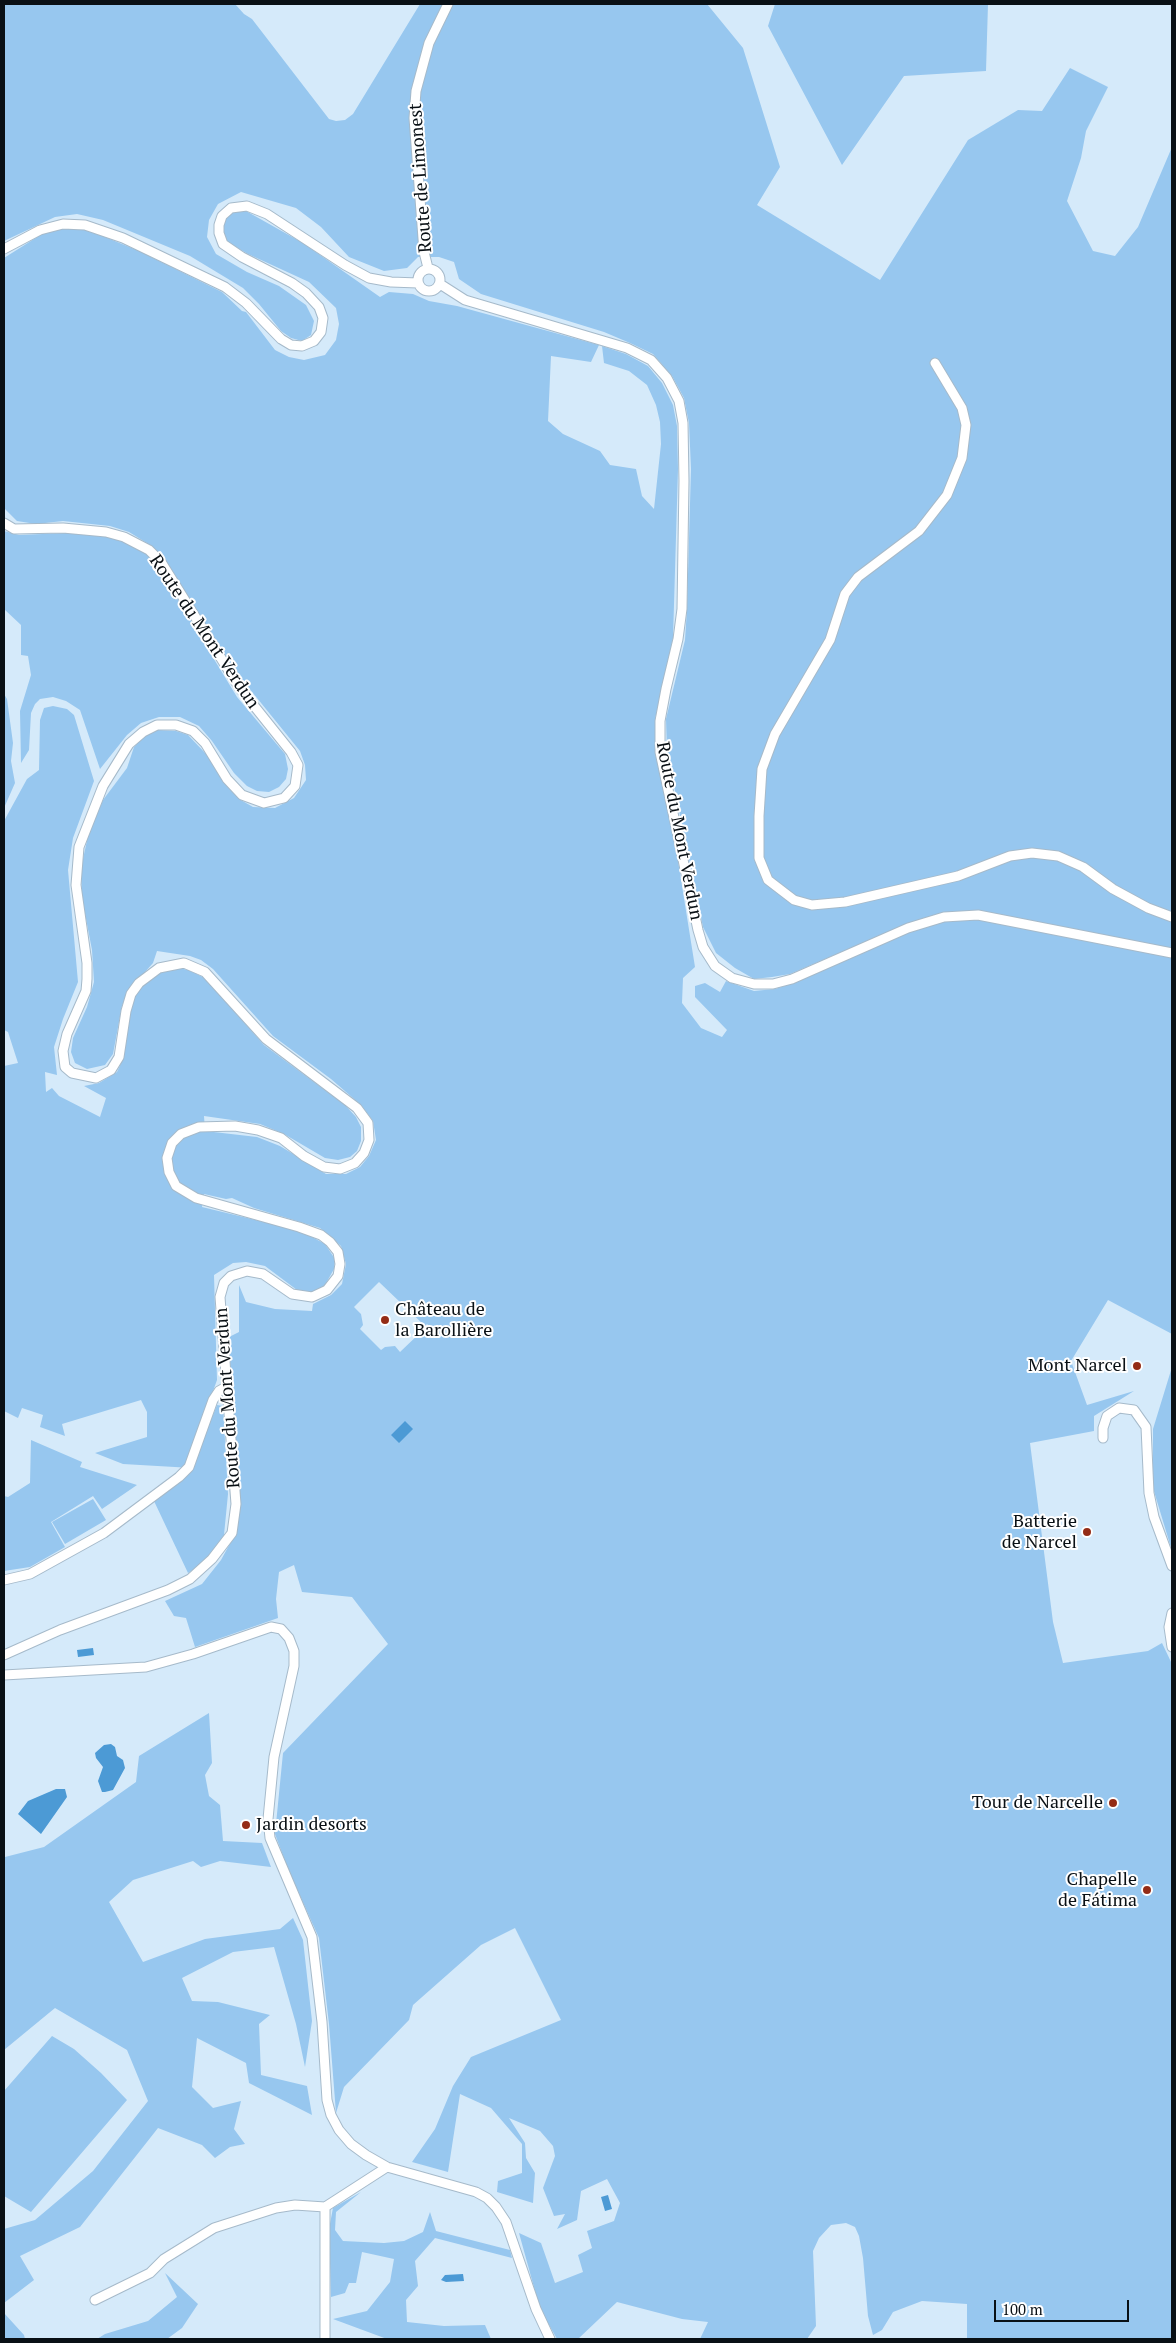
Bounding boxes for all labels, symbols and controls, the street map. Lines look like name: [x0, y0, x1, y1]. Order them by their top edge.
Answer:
street label: Route de Limonest: [405, 102, 437, 254]
street label: Route du Mont Verdun: [144, 551, 264, 713]
street label: Route du Mont Verdun: [651, 740, 707, 922]
place label: Château de la Barollière: [395, 1299, 492, 1342]
street label: Route du Mont Verdun: [211, 1307, 245, 1489]
marker: Château de la Barollière: [379, 1314, 391, 1326]
place label: Mont Narcel: [1028, 1355, 1127, 1377]
marker: Mont Narcel: [1131, 1360, 1143, 1372]
place label: Batterie de Narcel: [1002, 1511, 1077, 1554]
marker: Batterie de Narcel: [1081, 1526, 1093, 1538]
place label: Tour de Narcelle: [972, 1792, 1103, 1814]
marker: Tour de Narcelle: [1107, 1797, 1119, 1809]
place label: Jardin desorts: [256, 1814, 367, 1836]
marker: Jardin desorts: [240, 1819, 252, 1831]
place label: Chapelle de Fátima: [1058, 1869, 1137, 1912]
marker: Chapelle de Fátima: [1141, 1884, 1153, 1896]
scale bar: [996, 2290, 1131, 2322]
text: 100 m: [1002, 2299, 1043, 2319]

